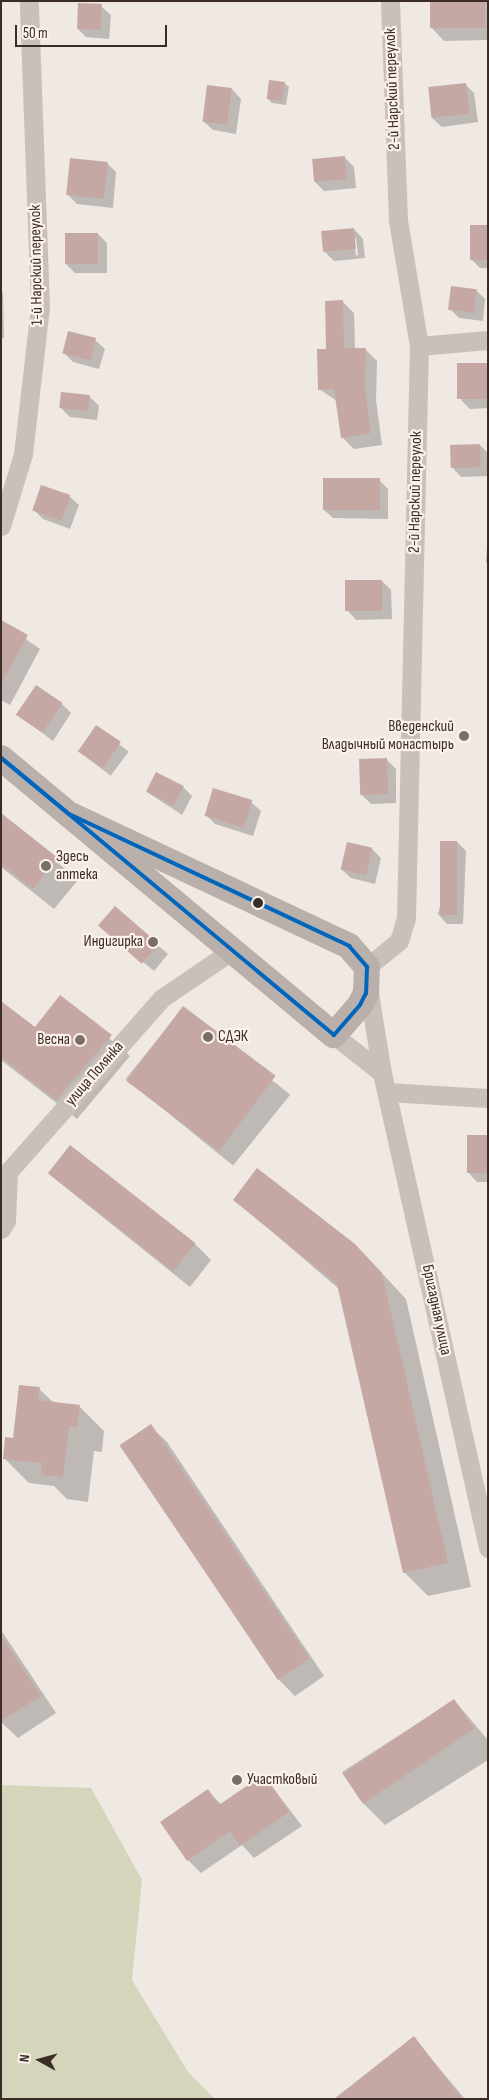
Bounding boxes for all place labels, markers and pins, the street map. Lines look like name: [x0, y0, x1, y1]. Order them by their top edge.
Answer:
place label: Введенский Владычный монастырь: [322, 717, 454, 755]
marker: Введенский Владычный монастырь: [458, 730, 470, 742]
place label: Здесь аптека: [56, 847, 98, 885]
marker: Здесь аптека: [40, 860, 52, 872]
unlabelled marker: [253, 898, 263, 908]
place label: Индигирка: [84, 932, 143, 952]
marker: Индигирка: [147, 936, 159, 948]
place label: СДЭК: [218, 1027, 248, 1047]
place label: Весна: [37, 1030, 70, 1050]
marker: СДЭК: [202, 1031, 214, 1043]
marker: Весна: [74, 1034, 86, 1046]
place label: Участковый: [247, 1770, 317, 1790]
marker: Участковый: [231, 1774, 243, 1786]

